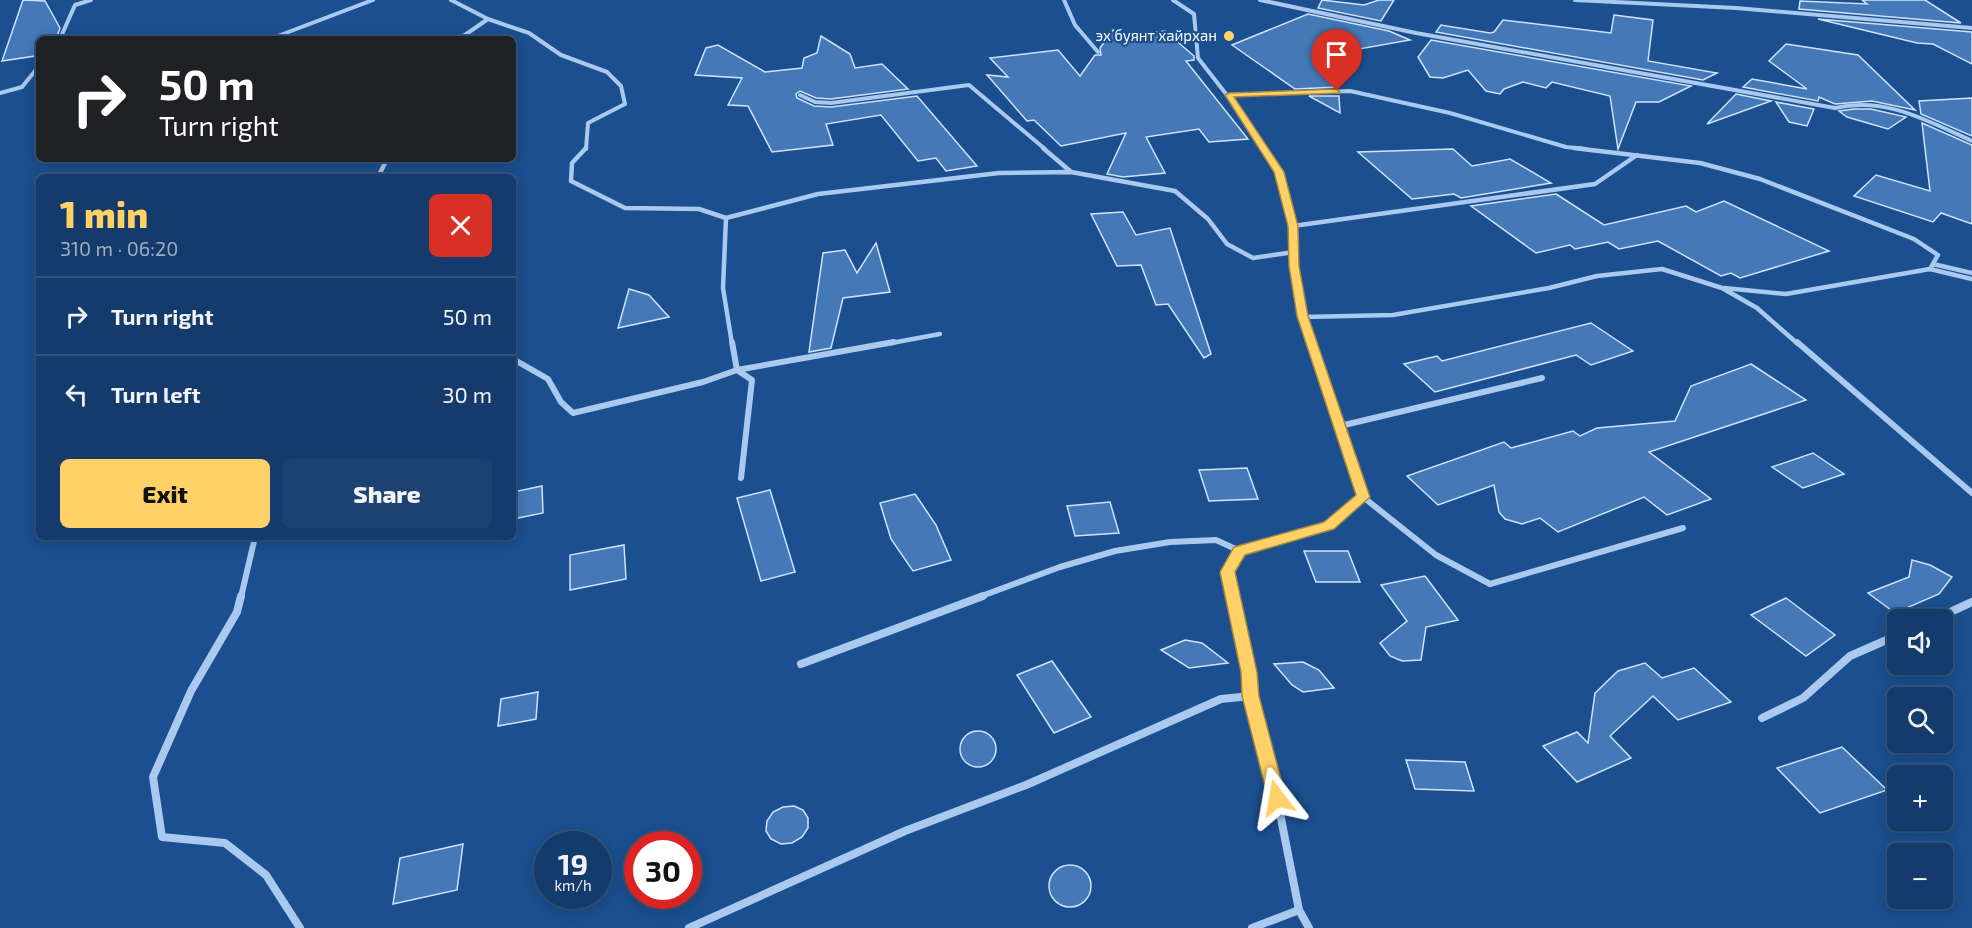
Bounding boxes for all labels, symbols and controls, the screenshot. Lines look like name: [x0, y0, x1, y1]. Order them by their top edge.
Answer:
place label: эх буянт хайрхан: [1096, 26, 1217, 45]
marker: эх буянт хайрхан: [1222, 29, 1236, 43]
pin: [1311, 29, 1362, 91]
icon: arrive: [1320, 38, 1353, 71]
text: 50 m: [159, 58, 255, 108]
icon: right: [60, 60, 138, 138]
text: Turn right: [159, 109, 279, 141]
text: 1 min: [60, 192, 148, 235]
button: close: [429, 194, 492, 257]
text: 310 m · 06:20: [60, 236, 178, 260]
icon: right: [60, 300, 93, 333]
text: Turn right: [111, 303, 213, 329]
text: 50 m: [443, 303, 492, 329]
icon: left: [60, 378, 93, 411]
text: Turn left: [111, 381, 200, 407]
text: 30 m: [442, 381, 492, 407]
button: Exit: [60, 459, 270, 528]
button: Share: [282, 459, 492, 528]
map controls: [1887, 609, 1953, 909]
button: sound: [1887, 609, 1953, 675]
button: search: [1887, 687, 1953, 753]
button: +: [1887, 765, 1953, 831]
position arrow: [1245, 766, 1309, 830]
speed limit sign: 30: [624, 831, 702, 909]
button: −: [1887, 843, 1953, 909]
text: 19: [558, 845, 588, 881]
text: km/h: [554, 876, 592, 894]

